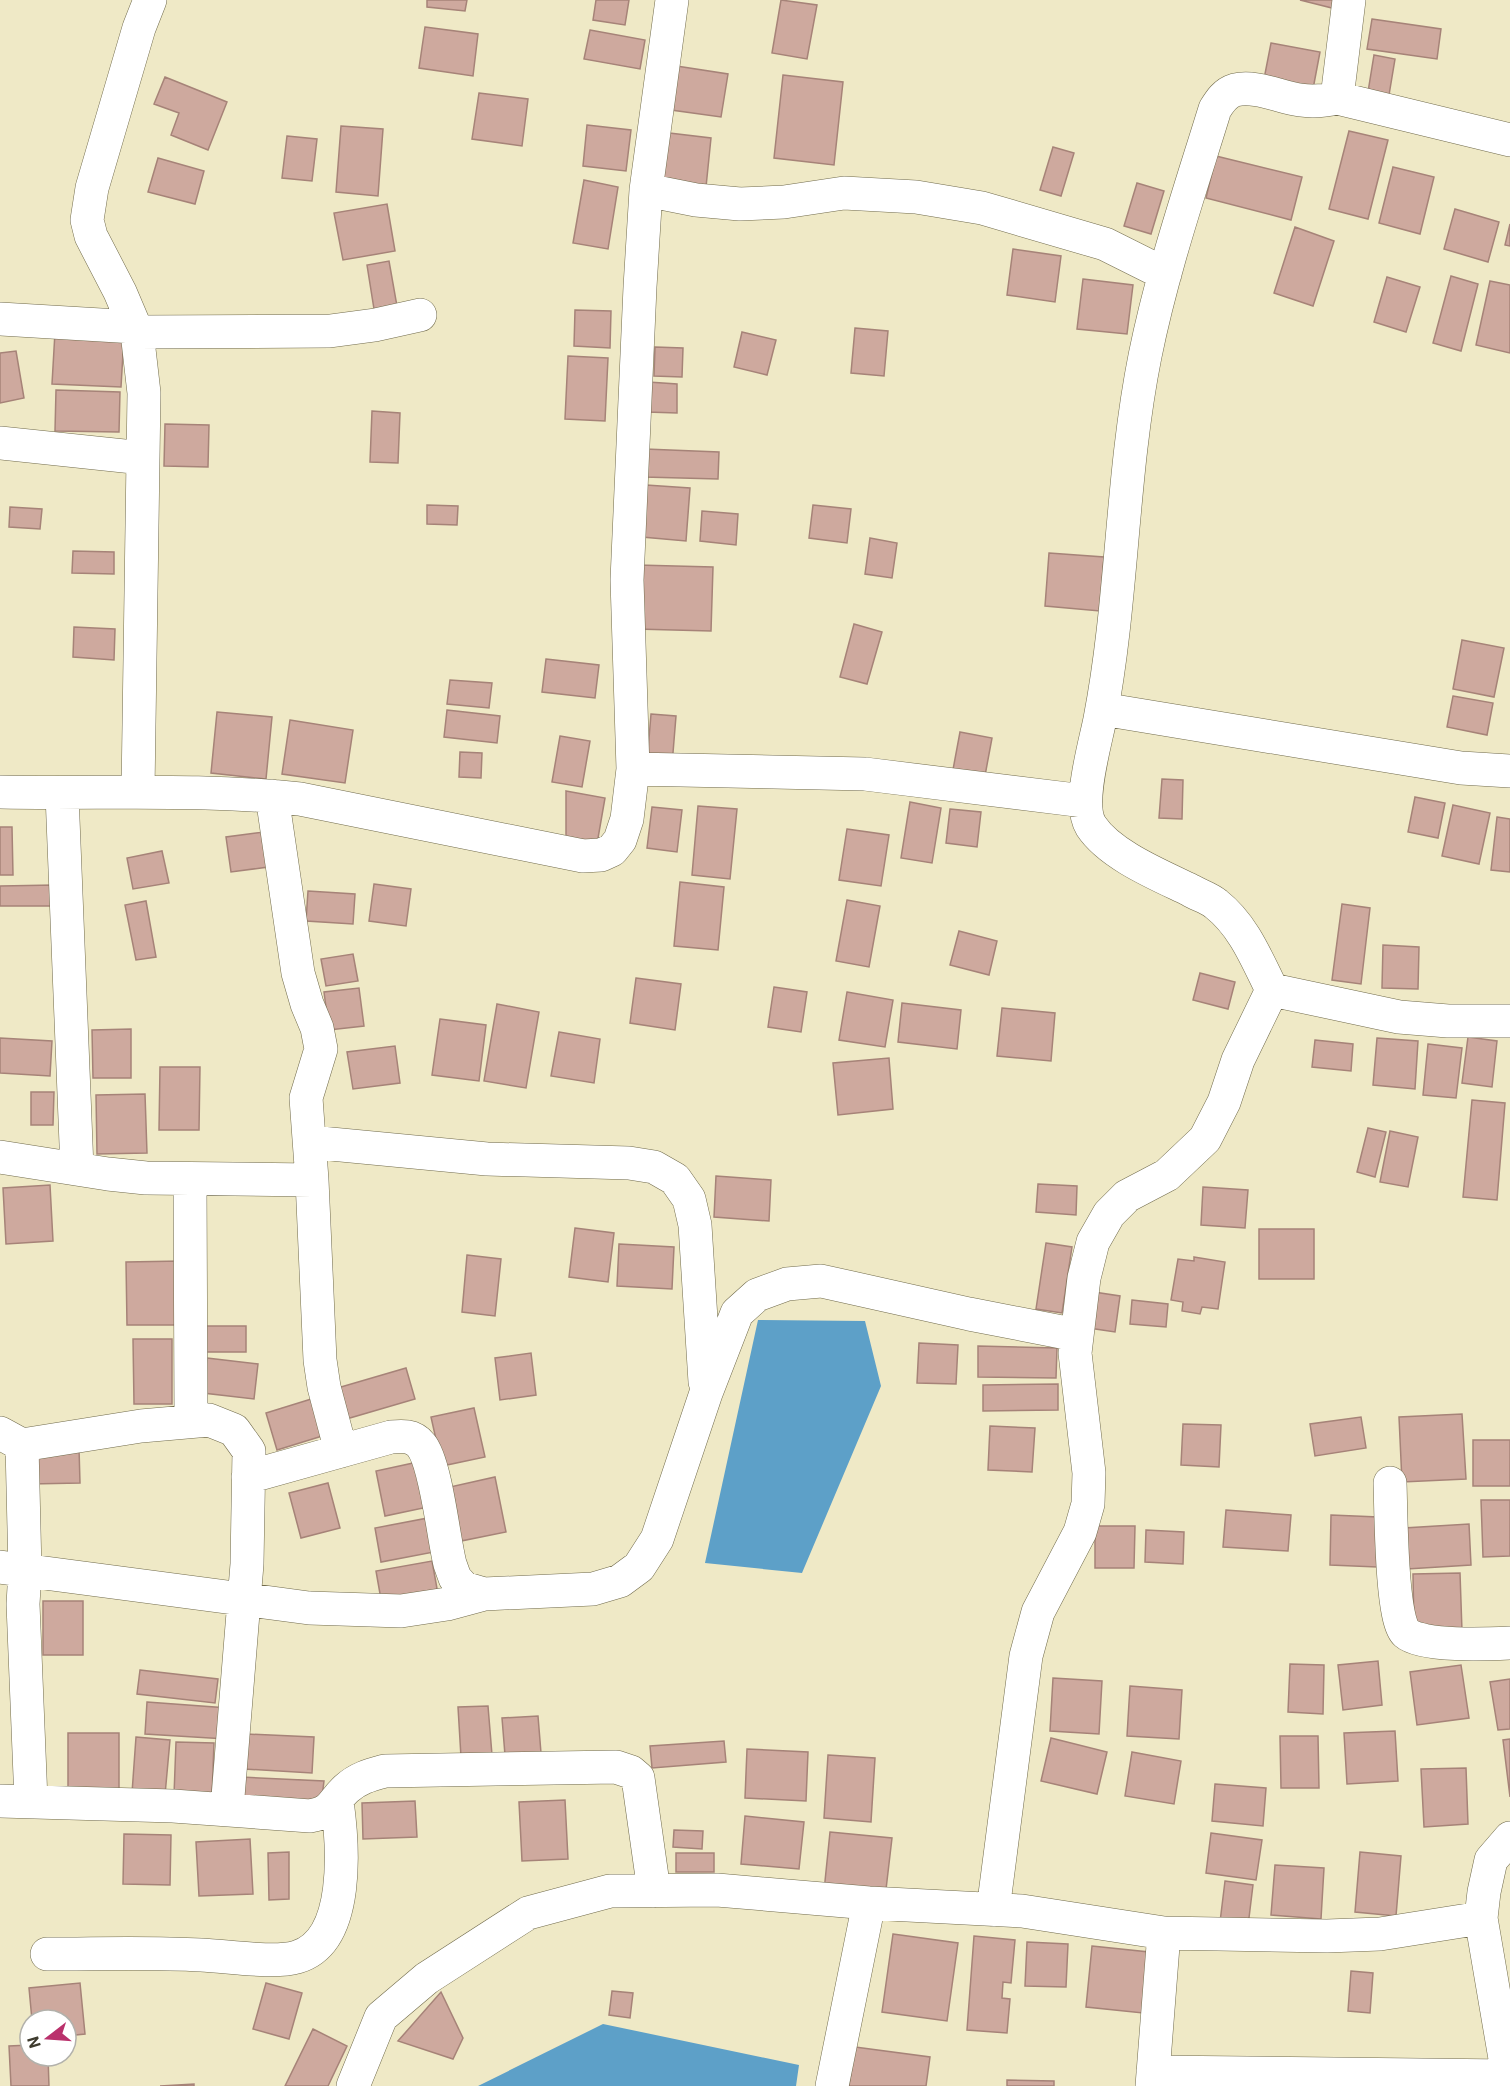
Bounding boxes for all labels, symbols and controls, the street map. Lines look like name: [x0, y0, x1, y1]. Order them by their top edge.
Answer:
north arrow: [18, 2008, 78, 2068]
text: N: [23, 2034, 45, 2050]

